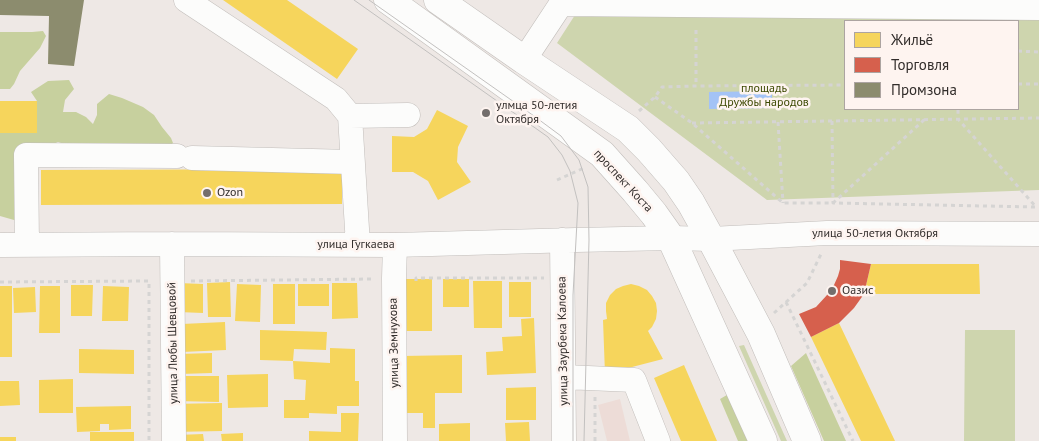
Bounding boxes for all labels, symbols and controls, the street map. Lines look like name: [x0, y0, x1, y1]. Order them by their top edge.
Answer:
legend: [844, 20, 1019, 110]
text: Жильё: [891, 30, 933, 49]
text: Торговля: [891, 55, 949, 74]
text: Промзона: [891, 80, 957, 99]
park label: площадь Дружбы народов: [719, 82, 809, 110]
place label: улмца 50-летия Октября: [496, 99, 577, 127]
marker: улмца 50-летия Октября: [480, 107, 492, 119]
street label: проспект Коста: [590, 147, 656, 215]
place label: Ozon: [217, 186, 243, 200]
marker: Ozon: [201, 187, 213, 199]
street label: улица 50-летия Октября: [812, 227, 938, 241]
street label: улица Гугкаева: [317, 238, 395, 252]
street label: улица Заурбека Калоева: [555, 276, 571, 406]
street label: улица Любы Шевцовой: [165, 282, 181, 404]
place label: Оазис: [842, 284, 873, 298]
marker: Оазис: [826, 285, 838, 297]
street label: улица Земнухова: [386, 298, 402, 388]

